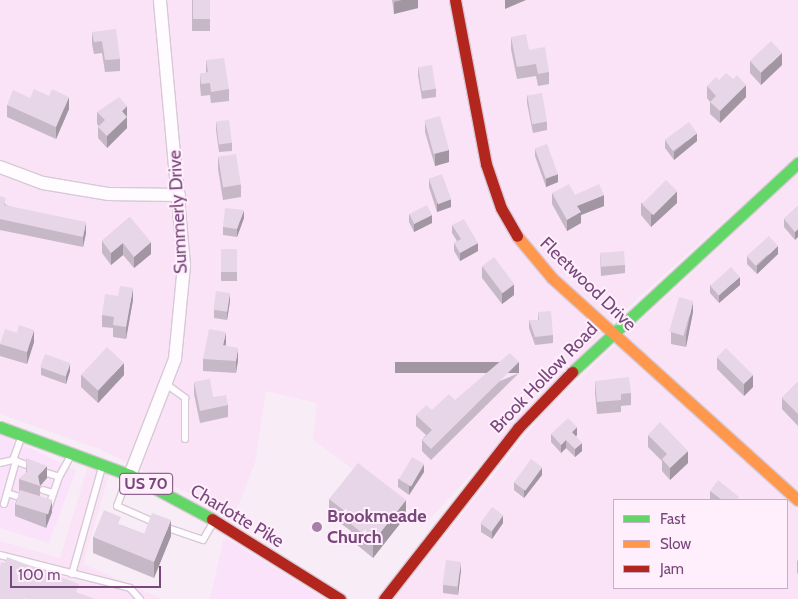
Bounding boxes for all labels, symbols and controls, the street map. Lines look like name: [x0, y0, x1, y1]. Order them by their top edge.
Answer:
street label: Summerly Drive: [164, 150, 192, 274]
street label: Fleetwood Drive: [535, 233, 641, 335]
street label: Brook Hollow Road: [486, 318, 602, 438]
road number: US 70: [118, 470, 174, 498]
street label: Charlotte Pike: [186, 480, 288, 552]
legend: [613, 499, 788, 589]
place label: Brookmeade Church: [327, 506, 427, 548]
text: Fast: [660, 510, 685, 528]
marker: Brookmeade Church: [311, 521, 323, 533]
text: Slow: [660, 535, 691, 553]
scale bar: [12, 556, 164, 588]
text: Jam: [660, 560, 684, 578]
text: 100 m: [18, 566, 60, 584]

